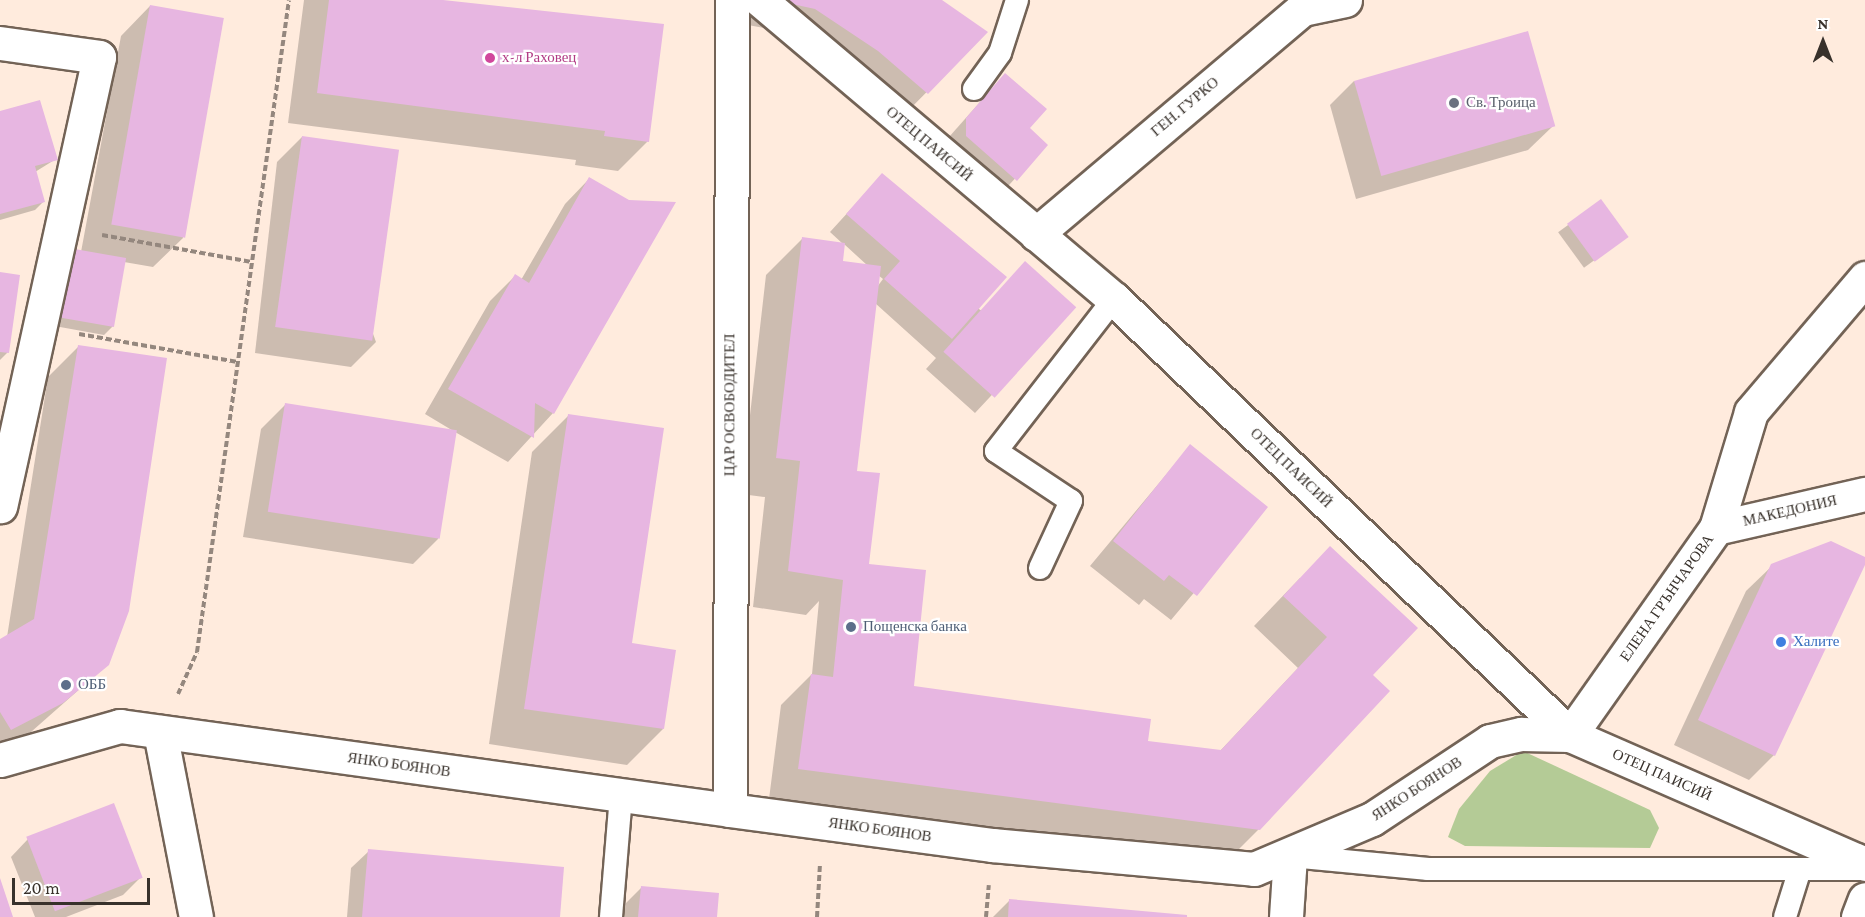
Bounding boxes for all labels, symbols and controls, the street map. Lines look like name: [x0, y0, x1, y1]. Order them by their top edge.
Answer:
north arrow: [1793, 12, 1853, 72]
text: N: [1818, 15, 1828, 32]
place label: х-л Раховец: [502, 49, 576, 67]
marker: х-л Раховец: [483, 51, 497, 65]
street label: ГЕН. ГУРКО: [1147, 73, 1223, 141]
place label: Св. Троица: [1466, 94, 1536, 112]
marker: Св. Троица: [1447, 96, 1461, 110]
street label: ОТЕЦ ПАИСИЙ: [882, 103, 976, 185]
street label: ЦАР ОСВОБОДИТЕЛ: [721, 334, 739, 476]
street label: ОТЕЦ ПАИСИЙ: [1246, 424, 1336, 512]
street label: МАКЕДОНИЯ: [1741, 491, 1839, 531]
street label: ЕЛЕНА ГРЪНЧАРОВА: [1616, 531, 1718, 665]
place label: Пощенска банка: [863, 618, 967, 636]
marker: Пощенска банка: [844, 620, 858, 634]
place label: Халите: [1793, 633, 1839, 651]
marker: Халите: [1774, 635, 1788, 649]
place label: ОББ: [78, 676, 106, 694]
marker: ОББ: [59, 678, 73, 692]
street label: ОТЕЦ ПАИСИЙ: [1609, 745, 1715, 805]
street label: ЯНКО БОЯНОВ: [346, 749, 452, 781]
street label: ЯНКО БОЯНОВ: [1368, 753, 1466, 825]
street label: ЯНКО БОЯНОВ: [827, 814, 933, 846]
scale bar: [15, 866, 153, 904]
text: 20 m: [23, 878, 60, 898]

